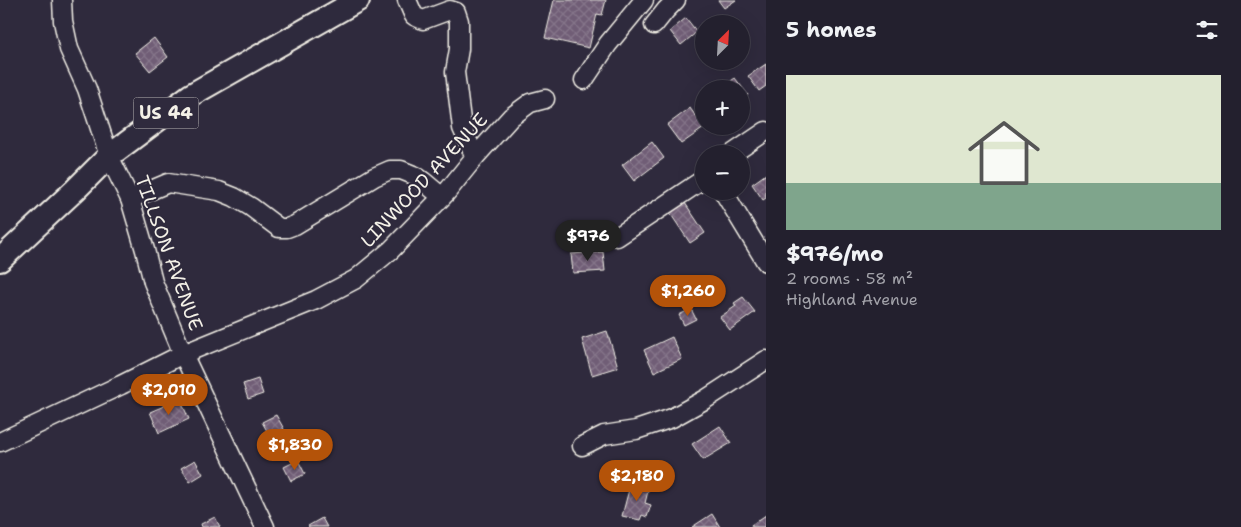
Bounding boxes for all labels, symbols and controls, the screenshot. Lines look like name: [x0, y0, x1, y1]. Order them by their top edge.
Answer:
north arrow: [695, 15, 750, 70]
map controls: [695, 15, 750, 200]
text: 5 homes: [786, 16, 877, 44]
icon: filters: [1193, 16, 1221, 44]
button: +: [695, 80, 750, 135]
road number: US 44: [134, 98, 198, 128]
street label: LINWOOD AVENUE: [355, 107, 493, 253]
icon: home: [959, 108, 1049, 198]
button: −: [695, 145, 750, 200]
street label: TILLSON AVENUE: [129, 172, 209, 334]
pin: $976: [558, 220, 618, 262]
text: $976: [566, 225, 610, 246]
text: $976/mo: [786, 240, 884, 268]
text: 2 rooms · 58 m²: [786, 268, 913, 289]
pin: $1,260: [647, 274, 729, 317]
text: $1,260: [661, 280, 715, 301]
text: Highland Avenue: [786, 289, 918, 310]
pin: $2,010: [128, 374, 210, 416]
text: $2,010: [142, 379, 196, 400]
pin: $1,830: [254, 428, 336, 471]
text: $1,830: [268, 434, 322, 455]
pin: $2,180: [596, 460, 678, 502]
text: $2,180: [610, 465, 664, 486]

